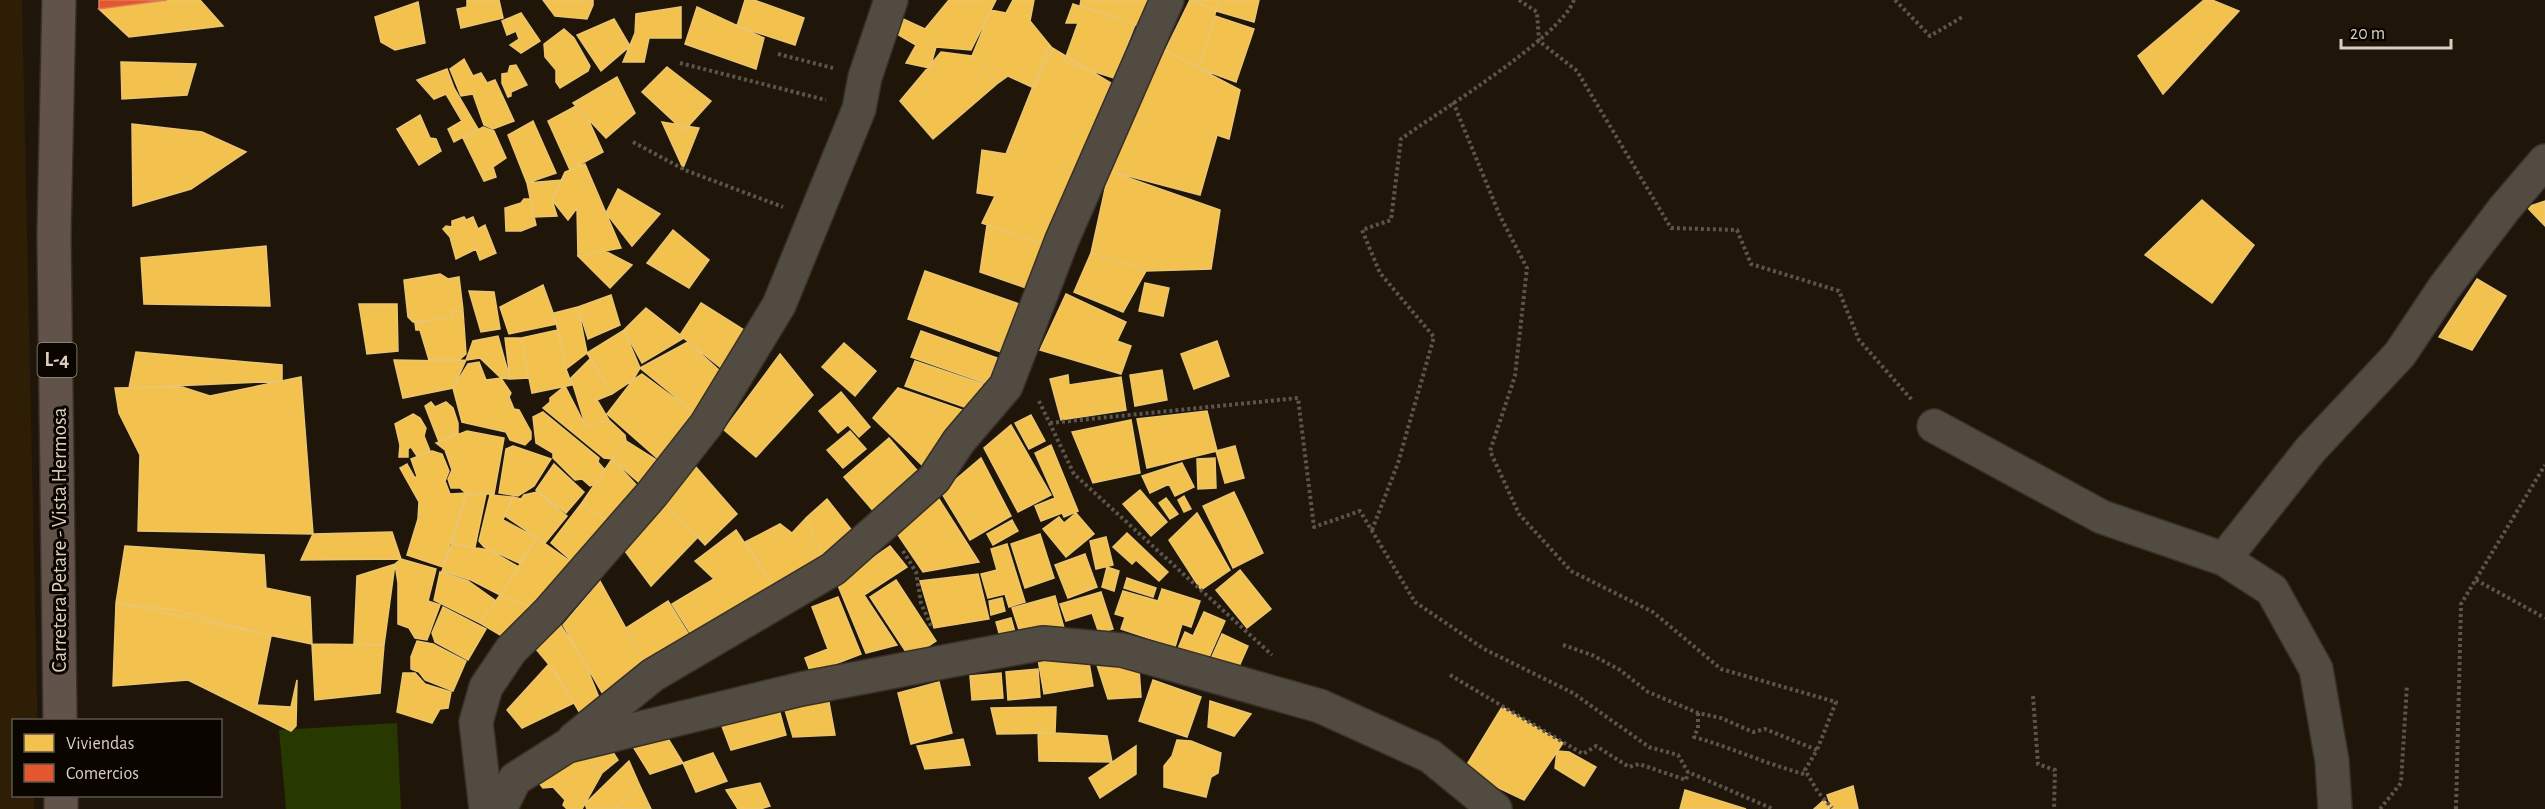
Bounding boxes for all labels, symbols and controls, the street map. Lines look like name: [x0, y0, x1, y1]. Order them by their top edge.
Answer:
scale bar: [2341, 12, 2450, 50]
text: 20 m: [2350, 25, 2385, 43]
road number: L-4: [38, 343, 76, 377]
street label: Carretera Petare - Vista Hermosa: [49, 407, 70, 672]
legend: [12, 719, 222, 797]
text: Viviendas: [66, 735, 134, 753]
text: Comercios: [66, 765, 139, 783]

